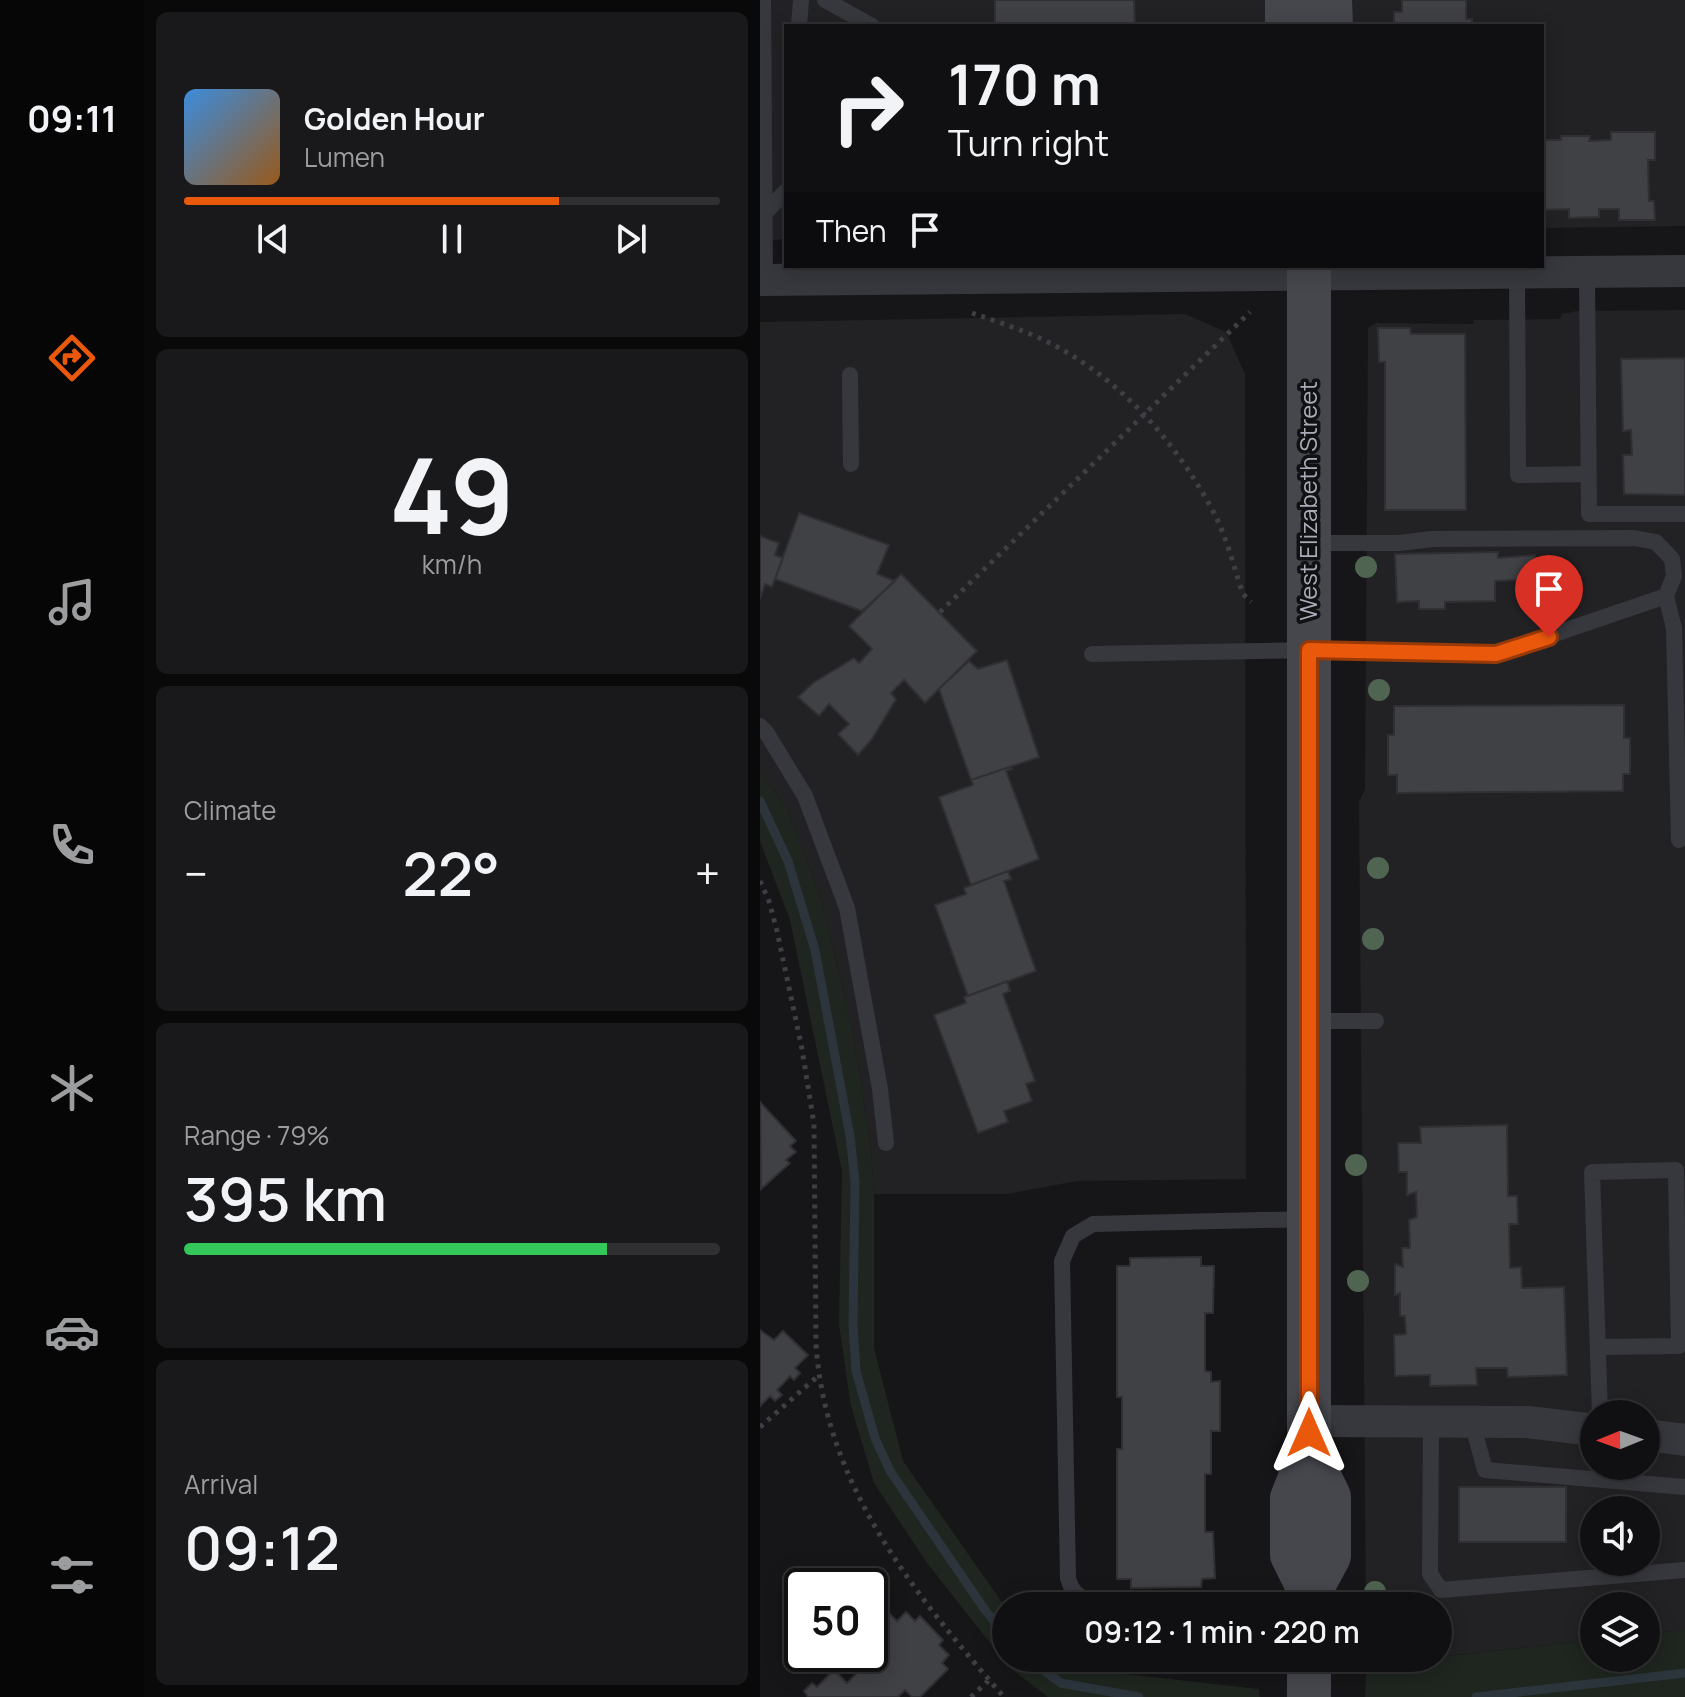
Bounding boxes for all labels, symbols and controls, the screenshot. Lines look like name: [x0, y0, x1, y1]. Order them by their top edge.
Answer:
text: 170 m: [948, 45, 1101, 122]
icon: right: [816, 56, 920, 160]
text: 09:11: [27, 94, 117, 143]
text: Golden Hour: [304, 98, 485, 139]
text: Turn right: [948, 118, 1109, 167]
text: Lumen: [304, 139, 385, 175]
icon: arrive: [903, 208, 947, 252]
text: Then: [816, 210, 887, 251]
icon: previous: [251, 217, 295, 261]
icon: pause: [430, 217, 474, 261]
icon: next: [609, 217, 653, 261]
icon: directions: [44, 330, 100, 386]
street label: West Elizabeth Street: [1291, 381, 1324, 621]
text: 49: [389, 423, 515, 565]
text: km/h: [422, 546, 482, 582]
pin: [1515, 555, 1583, 637]
icon: arrive: [1527, 567, 1571, 611]
icon: music: [44, 574, 100, 630]
text: Climate: [184, 792, 276, 828]
icon: phone: [44, 817, 100, 873]
text: 22°: [402, 832, 500, 914]
text: −: [184, 843, 208, 903]
text: +: [695, 843, 720, 903]
icon: climate: [44, 1060, 100, 1116]
text: Range · 79%: [184, 1117, 330, 1153]
text: 395 km: [184, 1157, 387, 1239]
icon: car: [44, 1304, 100, 1360]
position arrow: [1267, 1391, 1351, 1475]
north arrow: [1580, 1400, 1660, 1480]
map controls: [1580, 1400, 1660, 1672]
text: Arrival: [184, 1466, 258, 1502]
button: sound: [1580, 1496, 1660, 1576]
text: 09:12: [184, 1506, 340, 1588]
icon: filters: [44, 1547, 100, 1603]
speed limit sign: 50: [784, 1568, 888, 1672]
button: layers: [1580, 1592, 1660, 1672]
text: 09:12 · 1 min · 220 m: [1084, 1611, 1360, 1652]

